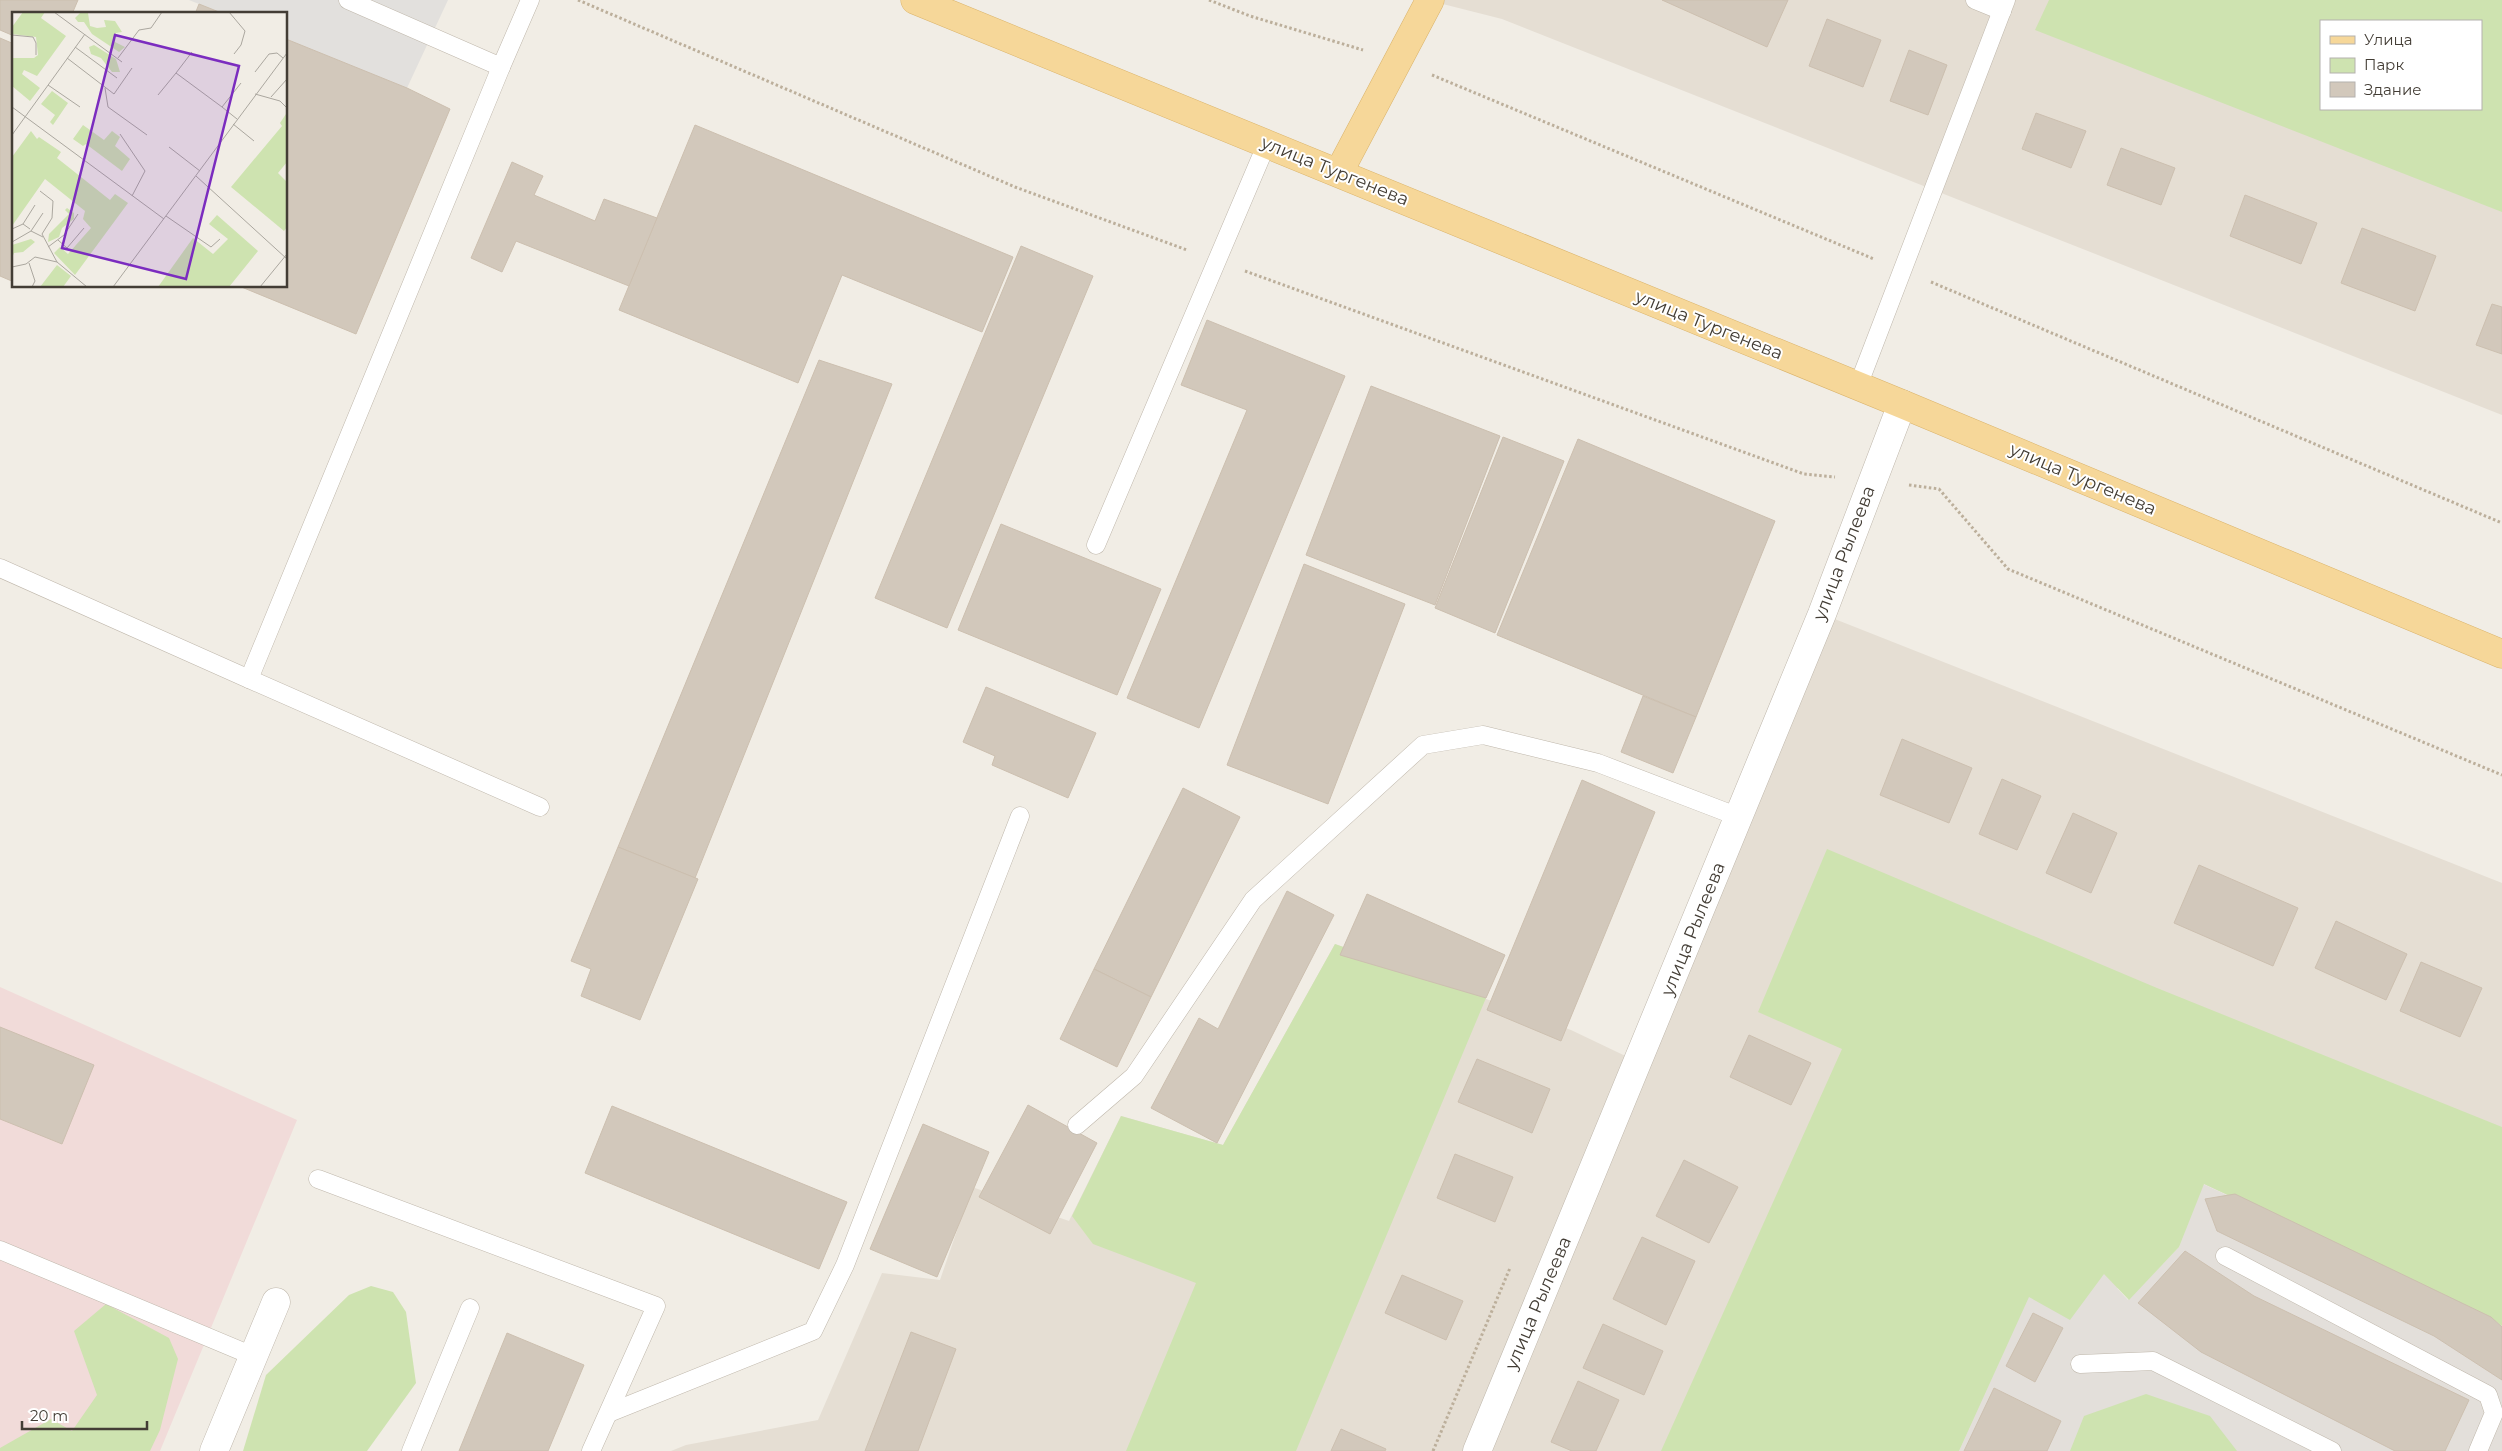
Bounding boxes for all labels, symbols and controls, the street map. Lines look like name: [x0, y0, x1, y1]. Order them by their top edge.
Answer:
inset map: [12, 12, 288, 288]
legend: [2320, 20, 2482, 110]
text: Улица: [2364, 30, 2412, 49]
text: Парк: [2364, 55, 2404, 74]
text: Здание: [2364, 80, 2422, 99]
street label: улица Тургенева: [1257, 131, 1412, 211]
street label: улица Тургенева: [1631, 285, 1786, 365]
street label: улица Тургенева: [2005, 438, 2160, 520]
street label: улица Рылеева: [1808, 483, 1880, 624]
street label: улица Рылеева: [1656, 859, 1730, 1000]
street label: улица Рылеева: [1500, 1233, 1576, 1374]
scale bar: [22, 1398, 148, 1430]
text: 20 m: [30, 1406, 68, 1425]

